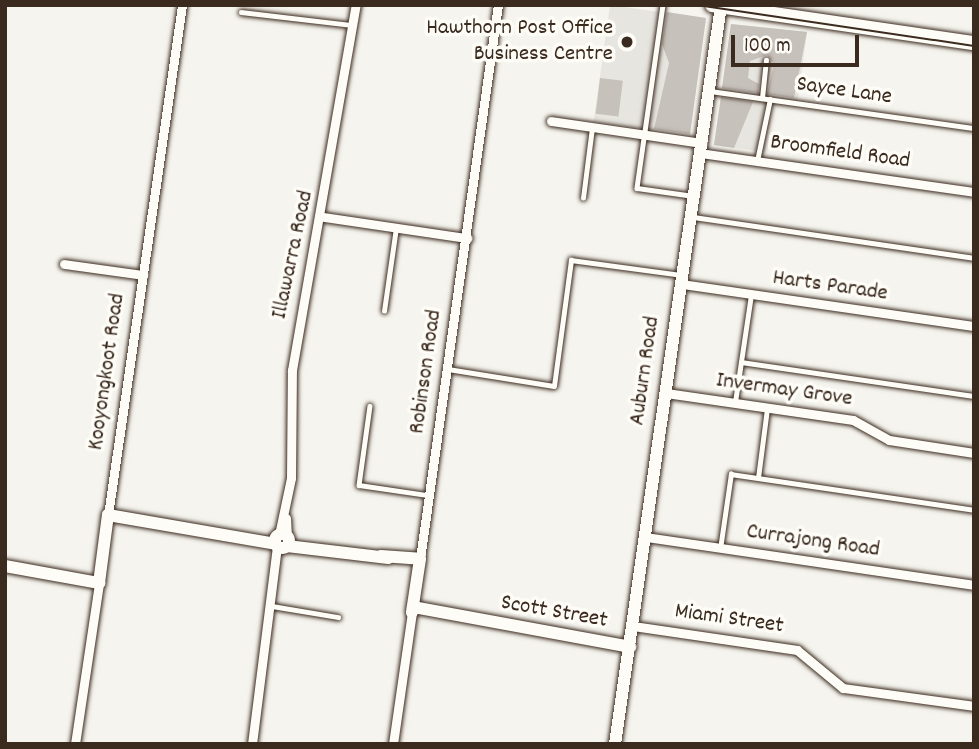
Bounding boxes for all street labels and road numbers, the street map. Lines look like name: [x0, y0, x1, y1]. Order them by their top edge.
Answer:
street label: Sayce Lane: [795, 72, 893, 112]
street label: Broomfield Road: [768, 130, 912, 176]
street label: Illawarra Road: [267, 188, 321, 322]
street label: Harts Parade: [771, 265, 889, 309]
street label: Kooyongkoot Road: [83, 292, 133, 452]
street label: Robinson Road: [405, 308, 449, 436]
street label: Auburn Road: [625, 315, 667, 427]
street label: Invermay Grove: [714, 368, 854, 414]
street label: Currajong Road: [745, 519, 881, 565]
street label: Scott Street: [499, 590, 609, 636]
street label: Miami Street: [673, 599, 785, 641]

